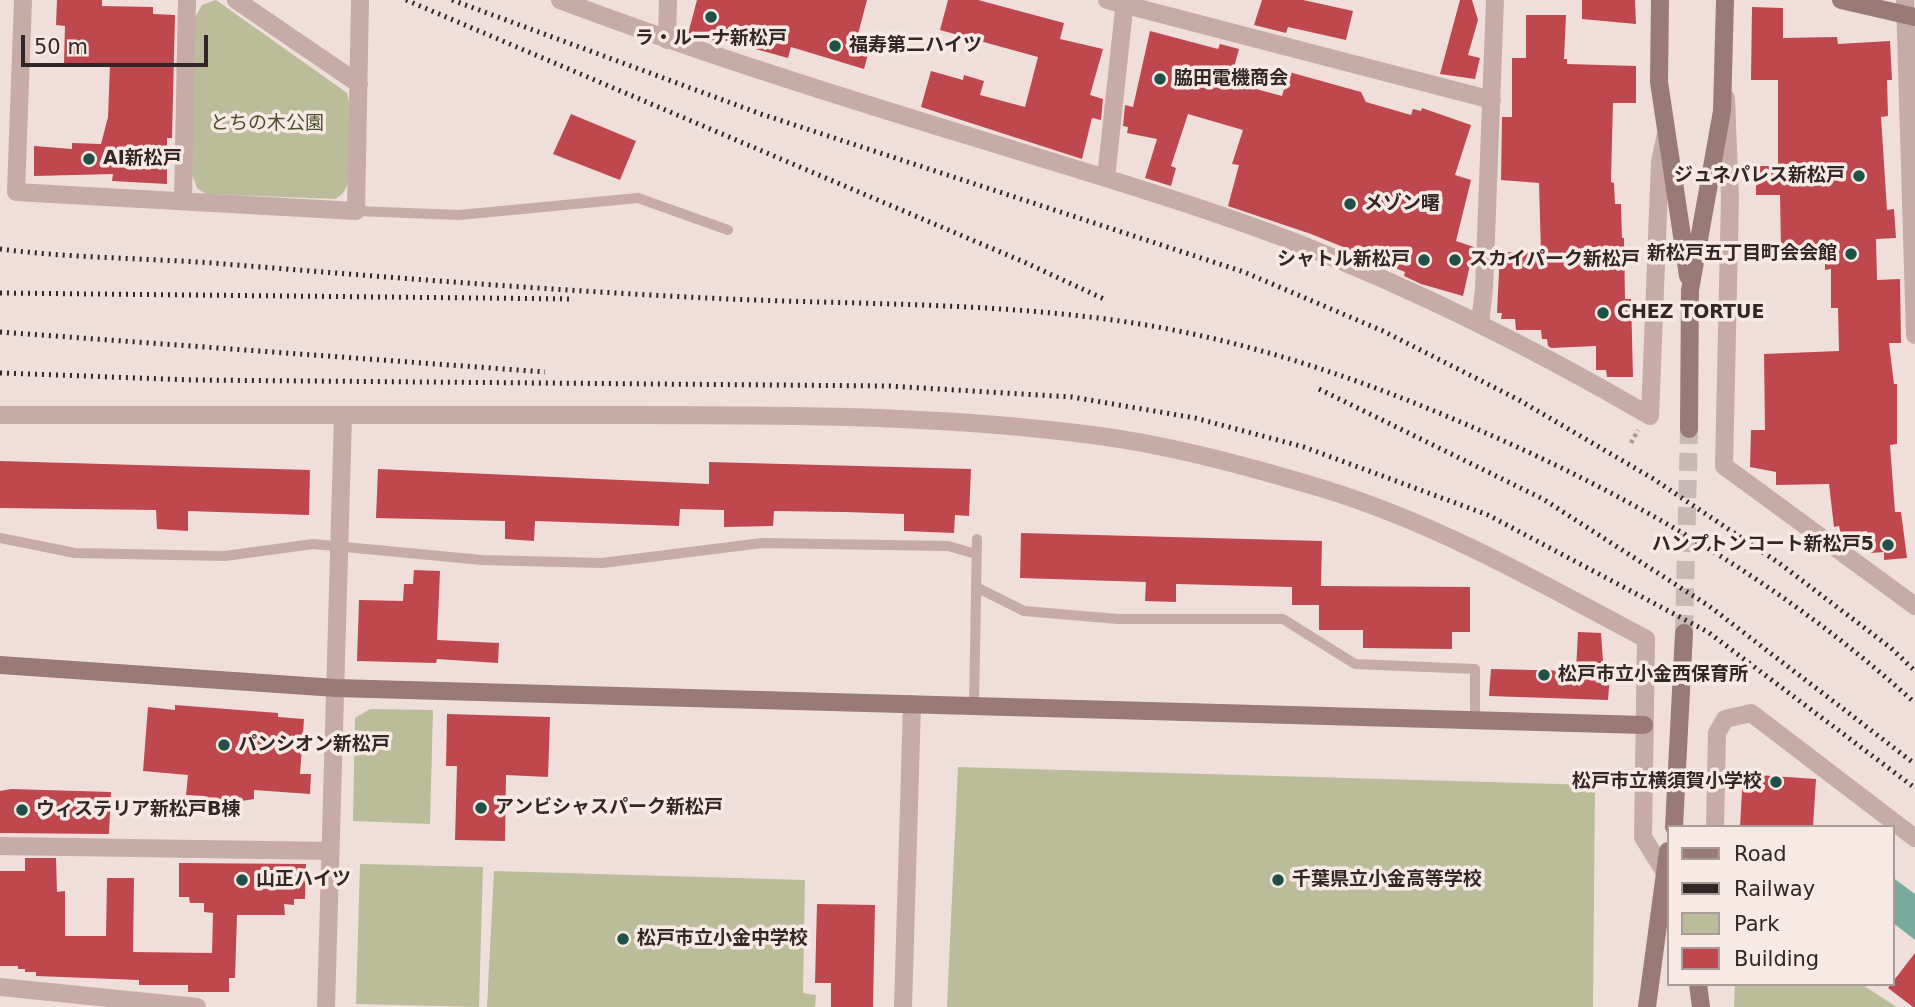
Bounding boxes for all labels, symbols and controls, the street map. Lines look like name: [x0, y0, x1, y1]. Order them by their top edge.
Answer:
marker: ラ・ルーナ新松戸: [703, 9, 719, 25]
scale bar: [24, 21, 212, 65]
place label: ラ・ルーナ新松戸: [635, 28, 787, 50]
text: 50 m: [34, 35, 88, 59]
place label: 福寿第二ハイツ: [849, 35, 982, 57]
marker: 福寿第二ハイツ: [827, 38, 843, 54]
place label: 脇田電機商会: [1174, 68, 1288, 90]
marker: 脇田電機商会: [1152, 71, 1168, 87]
park label: とちの木公園: [210, 113, 324, 135]
place label: AI新松戸: [103, 148, 182, 170]
marker: AI新松戸: [81, 151, 97, 167]
place label: ジュネパレス新松戸: [1674, 165, 1845, 187]
marker: ジュネパレス新松戸: [1851, 168, 1867, 184]
place label: メゾン曙: [1364, 193, 1440, 215]
marker: メゾン曙: [1342, 196, 1358, 212]
place label: 新松戸五丁目町会会館: [1647, 243, 1837, 265]
marker: 新松戸五丁目町会会館: [1843, 246, 1859, 262]
place label: シャトル新松戸: [1277, 249, 1410, 271]
place label: スカイパーク新松戸: [1469, 249, 1640, 271]
marker: シャトル新松戸: [1416, 252, 1432, 268]
marker: スカイパーク新松戸: [1447, 252, 1463, 268]
place label: CHEZ TORTUE: [1617, 302, 1764, 324]
marker: CHEZ TORTUE: [1595, 305, 1611, 321]
place label: ハンプトンコート新松戸5: [1652, 534, 1874, 556]
marker: ハンプトンコート新松戸5: [1880, 537, 1896, 553]
place label: 松戸市立小金西保育所: [1558, 664, 1748, 686]
marker: 松戸市立小金西保育所: [1536, 667, 1552, 683]
place label: パンシオン新松戸: [238, 734, 390, 756]
marker: パンシオン新松戸: [216, 737, 232, 753]
place label: 松戸市立横須賀小学校: [1572, 771, 1762, 793]
marker: 松戸市立横須賀小学校: [1768, 774, 1784, 790]
place label: アンビシャスパーク新松戸: [495, 797, 723, 819]
place label: ウィステリア新松戸B棟: [36, 799, 240, 821]
marker: アンビシャスパーク新松戸: [473, 800, 489, 816]
marker: ウィステリア新松戸B棟: [14, 802, 30, 818]
legend: [1666, 825, 1894, 986]
text: Road: [1734, 842, 1787, 866]
place label: 山正ハイツ: [256, 869, 351, 891]
place label: 千葉県立小金高等学校: [1292, 869, 1482, 891]
marker: 山正ハイツ: [234, 872, 250, 888]
marker: 千葉県立小金高等学校: [1270, 872, 1286, 888]
text: Railway: [1734, 877, 1815, 901]
text: Park: [1734, 912, 1779, 936]
place label: 松戸市立小金中学校: [637, 928, 808, 950]
marker: 松戸市立小金中学校: [615, 931, 631, 947]
text: Building: [1734, 947, 1819, 971]

